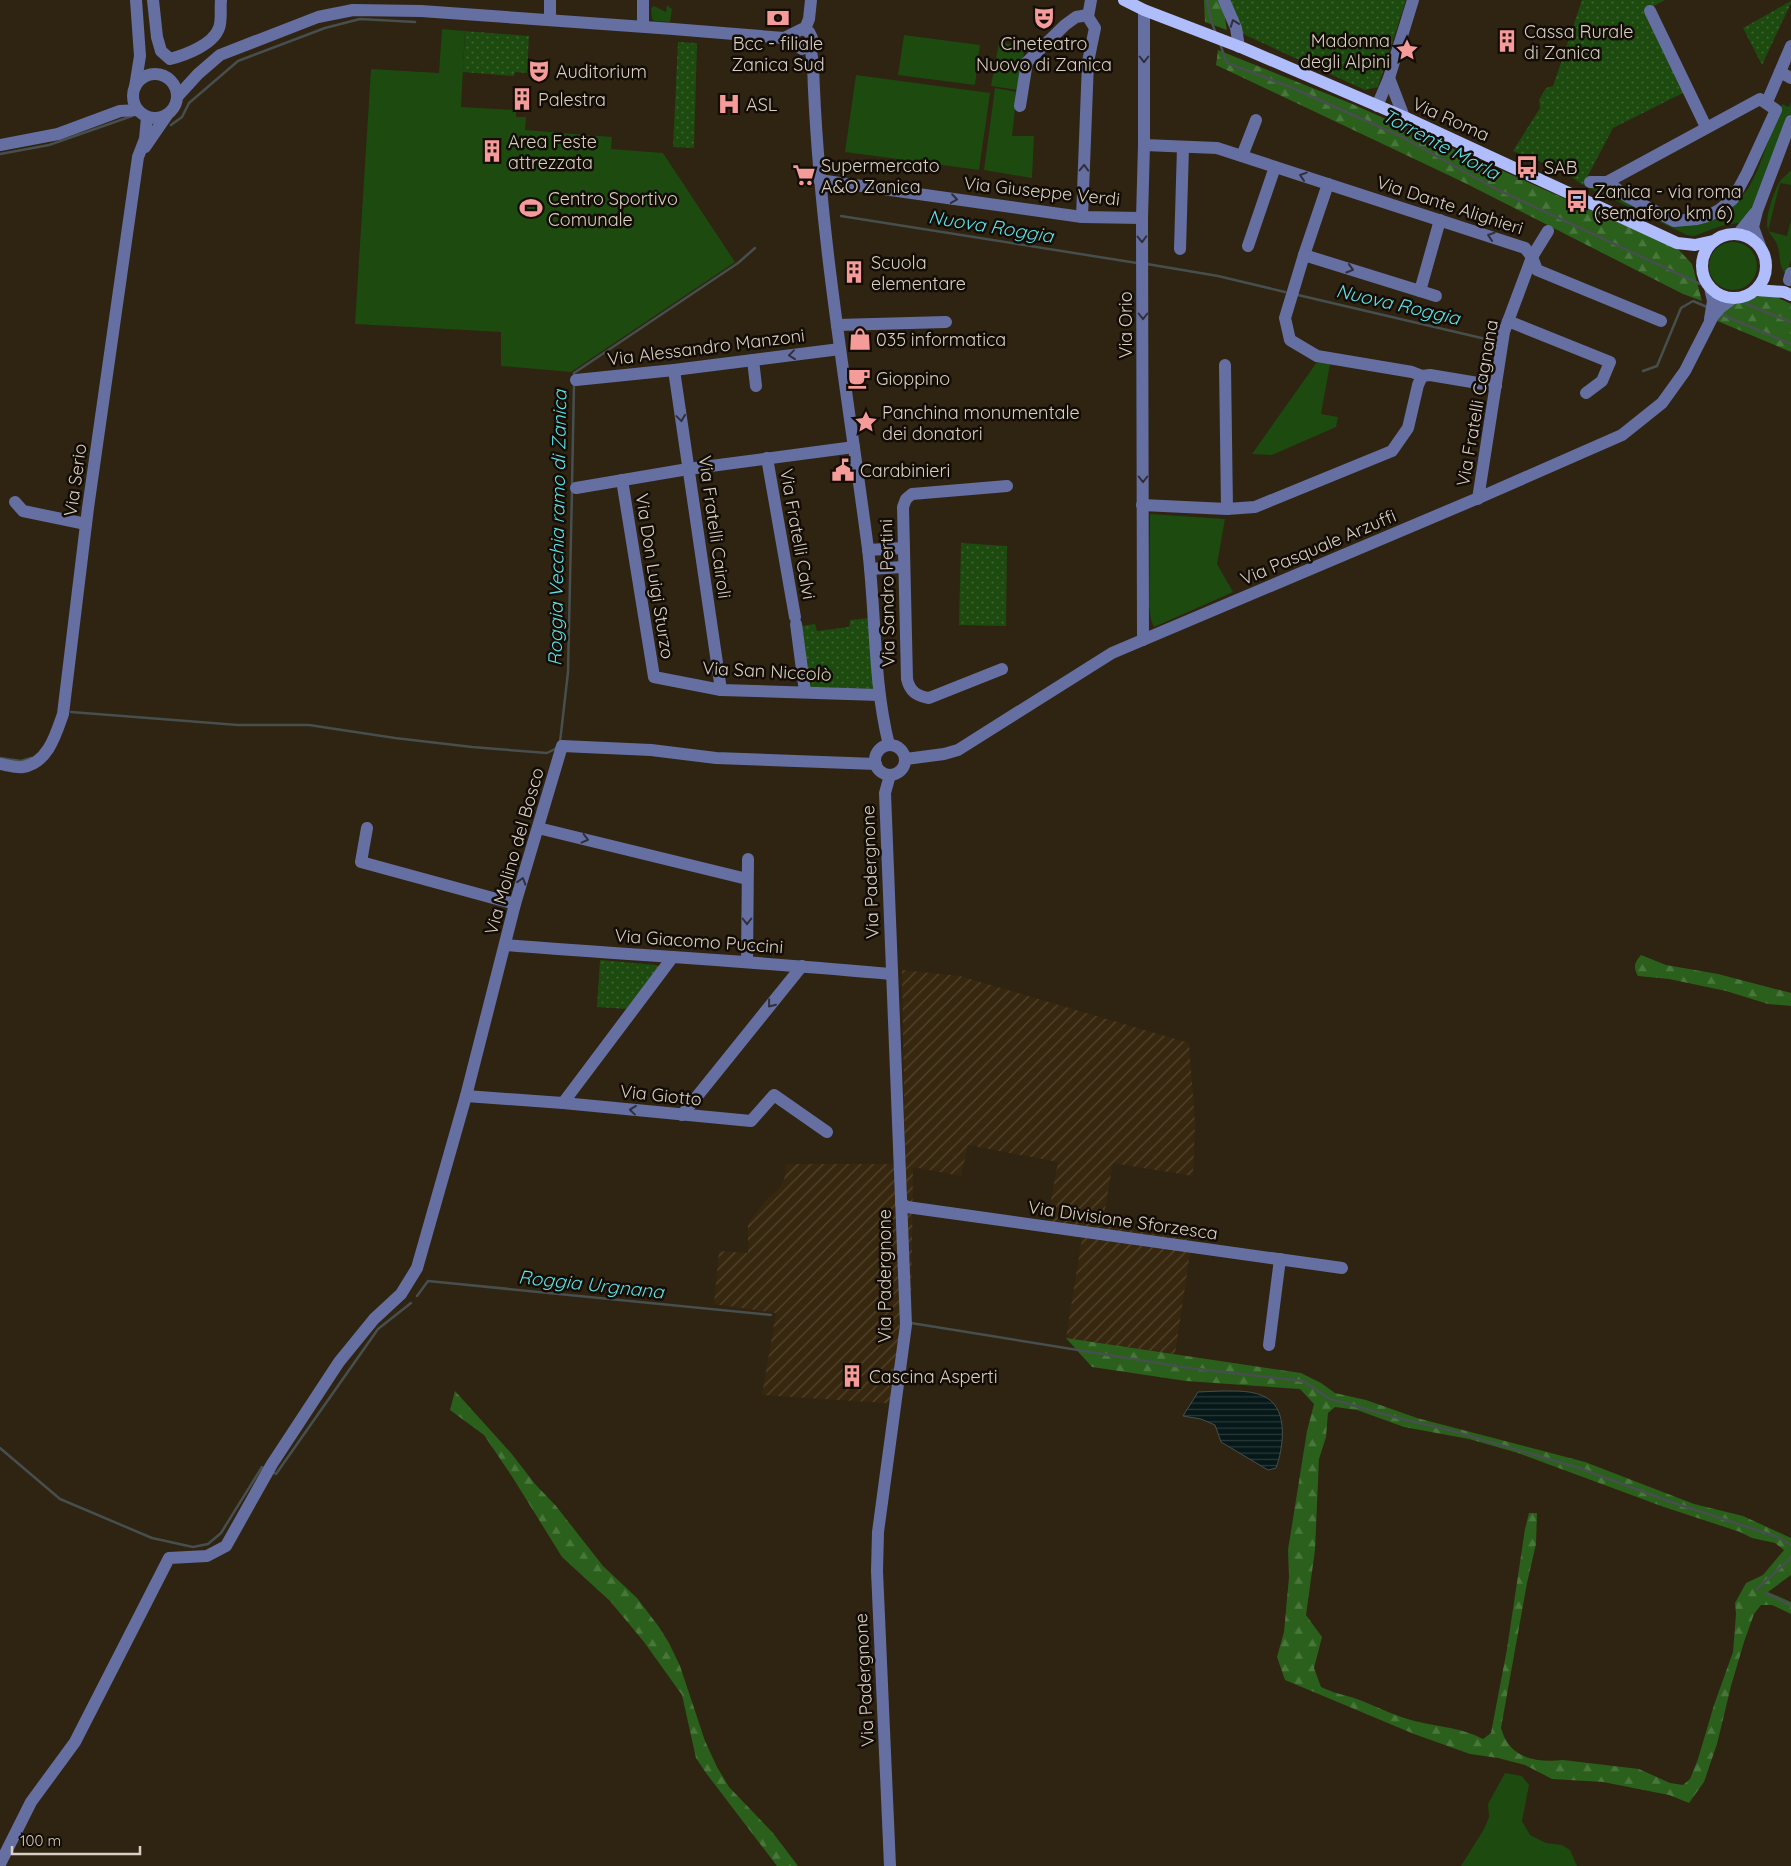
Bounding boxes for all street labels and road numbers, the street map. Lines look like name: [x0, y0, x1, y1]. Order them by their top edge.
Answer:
street label: Via Roma: [1409, 92, 1493, 146]
street label: Via Dante Alighieri: [1374, 170, 1526, 240]
street label: Via Giuseppe Verdi: [963, 171, 1121, 211]
street label: Via Orio: [1114, 291, 1137, 359]
street label: Via Fratelli Cagnana: [1451, 318, 1503, 488]
street label: Via Alessandro Manzoni: [606, 323, 806, 371]
street label: Via Serio: [58, 442, 92, 518]
street label: Via Fratelli Cairoli: [694, 454, 736, 600]
street label: Via Fratelli Calvi: [775, 467, 821, 601]
street label: Via Don Luigi Sturzo: [631, 492, 679, 660]
street label: Via Pasquale Arzuffi: [1237, 504, 1399, 590]
street label: Via Sandro Pertini: [874, 519, 900, 667]
street label: Via San Niccolò: [702, 656, 832, 686]
street label: Via Molino del Bosco: [479, 765, 549, 937]
street label: Via Padergnone: [856, 805, 884, 939]
street label: Via Giacomo Puccini: [614, 924, 784, 958]
street label: Via Giotto: [619, 1079, 703, 1111]
street label: Via Divisione Sforzesca: [1027, 1195, 1219, 1245]
street label: Via Padergnone: [873, 1209, 896, 1343]
street label: Via Padergnone: [849, 1612, 879, 1748]

